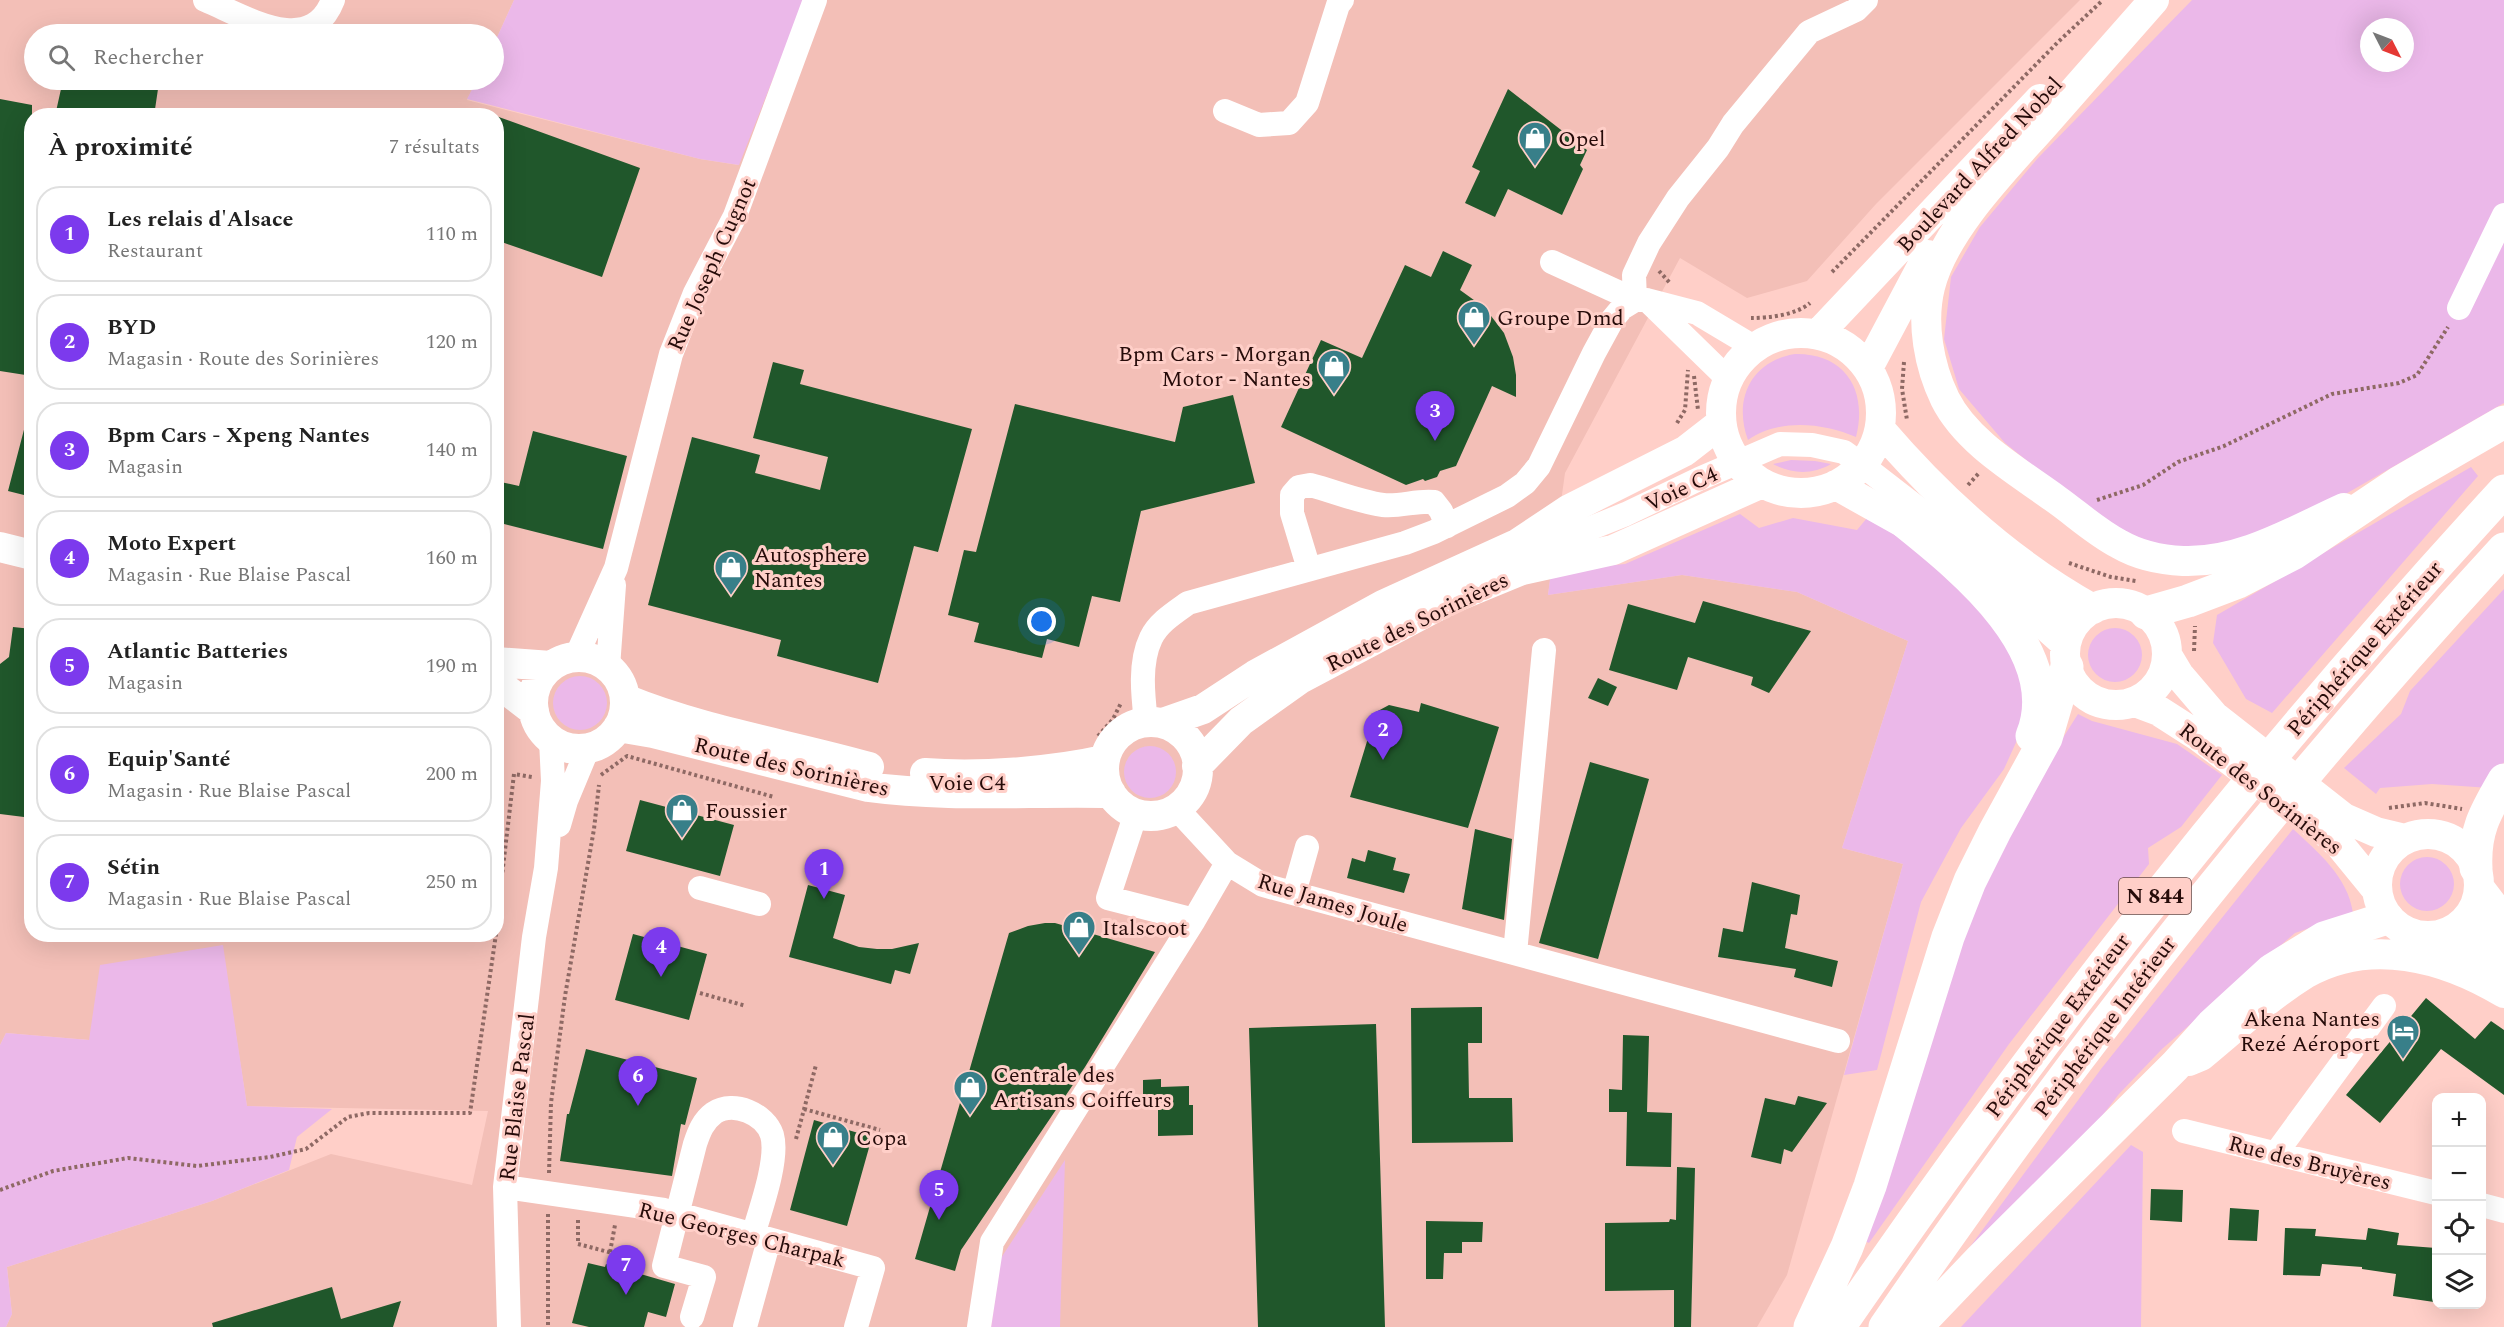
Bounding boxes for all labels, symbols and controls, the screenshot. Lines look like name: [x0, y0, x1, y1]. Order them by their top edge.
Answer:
north arrow: [2360, 18, 2414, 72]
search box: [24, 24, 504, 90]
icon: search: [45, 41, 78, 74]
text: Rechercher: [93, 41, 204, 74]
street label: Boulevard Alfred Nobel: [1890, 70, 2071, 260]
shop icon: Opel: [1517, 120, 1553, 167]
place label: Opel: [1558, 123, 1605, 156]
text: À proximité: [48, 127, 193, 167]
text: 7 résultats: [389, 132, 480, 162]
street label: Rue Joseph Cugnot: [659, 172, 765, 357]
text: Les relais d'Alsace: [107, 203, 293, 236]
text: 1: [64, 219, 75, 249]
text: 110 m: [426, 219, 478, 249]
text: Restaurant: [107, 236, 203, 266]
shop icon: Groupe Dmd: [1456, 299, 1492, 346]
place label: Groupe Dmd: [1497, 302, 1624, 335]
text: BYD: [107, 311, 156, 344]
text: 2: [64, 327, 75, 357]
text: 120 m: [426, 327, 478, 357]
place label: Bpm Cars - Morgan Motor - Nantes: [1118, 338, 1311, 396]
text: Magasin · Route des Sorinières: [107, 344, 379, 374]
shop icon: Bpm Cars - Morgan Motor - Nantes: [1316, 348, 1352, 395]
pin: 3: [1416, 392, 1454, 441]
text: Bpm Cars - Xpeng Nantes: [107, 419, 370, 452]
text: 3: [64, 435, 75, 465]
text: 140 m: [426, 435, 478, 465]
text: Magasin: [107, 452, 183, 482]
street label: Voie C4: [1640, 458, 1724, 521]
text: Moto Expert: [107, 527, 236, 560]
place label: Autosphere Nantes: [754, 539, 867, 597]
text: 4: [64, 543, 75, 573]
text: 160 m: [426, 543, 478, 573]
shop icon: Autosphere Nantes: [713, 549, 749, 596]
street label: Périphérique Extérieur: [2279, 554, 2451, 744]
text: Magasin · Rue Blaise Pascal: [107, 560, 351, 590]
street label: Route des Sorinières: [1321, 564, 1514, 681]
your location: [1027, 607, 1056, 636]
text: Atlantic Batteries: [107, 635, 288, 668]
text: 5: [64, 651, 75, 681]
text: 190 m: [426, 651, 478, 681]
text: Magasin: [107, 668, 183, 698]
pin: 2: [1364, 710, 1402, 760]
street label: Route des Sorinières: [2171, 715, 2349, 864]
street label: Route des Sorinières: [691, 729, 893, 806]
text: Equip'Santé: [107, 743, 230, 776]
text: 6: [64, 759, 75, 789]
text: 200 m: [426, 759, 478, 789]
street label: Voie C4: [928, 767, 1006, 800]
text: Magasin · Rue Blaise Pascal: [107, 776, 351, 806]
shop icon: Foussier: [664, 792, 700, 839]
place label: Foussier: [705, 795, 787, 828]
pin: 1: [804, 850, 844, 899]
text: Sétin: [107, 851, 160, 884]
street label: Rue James Joule: [1253, 865, 1412, 942]
text: 7: [64, 867, 75, 897]
text: 250 m: [426, 867, 478, 897]
road number: N 844: [2119, 878, 2191, 914]
text: Magasin · Rue Blaise Pascal: [107, 884, 351, 914]
shop icon: Italscoot: [1061, 909, 1097, 956]
place label: Italscoot: [1102, 912, 1187, 945]
street label: Périphérique Extérieur: [1978, 927, 2139, 1125]
pin: 4: [642, 928, 680, 977]
street label: Périphérique Intérieur: [2026, 929, 2185, 1124]
place label: Akena Nantes Rezé Aéroport: [2240, 1003, 2380, 1061]
street label: Rue Blaise Pascal: [491, 1012, 544, 1183]
hotel icon: Akena Nantes Rezé Aéroport: [2385, 1013, 2421, 1060]
pin: 6: [618, 1056, 658, 1106]
place label: Centrale des Artisans Coiffeurs: [993, 1059, 1172, 1117]
shop icon: Centrale des Artisans Coiffeurs: [952, 1069, 988, 1116]
map controls: [2432, 1093, 2486, 1309]
button: +: [2432, 1093, 2486, 1147]
shop icon: Copa: [815, 1119, 851, 1166]
place label: Copa: [856, 1122, 907, 1155]
street label: Rue des Bruyères: [2225, 1127, 2394, 1200]
button: −: [2432, 1147, 2486, 1201]
pin: 5: [920, 1170, 958, 1220]
street label: Rue Georges Charpak: [635, 1194, 849, 1277]
button: locate: [2432, 1201, 2486, 1255]
pin: 7: [606, 1246, 646, 1295]
button: layers: [2432, 1255, 2486, 1309]

